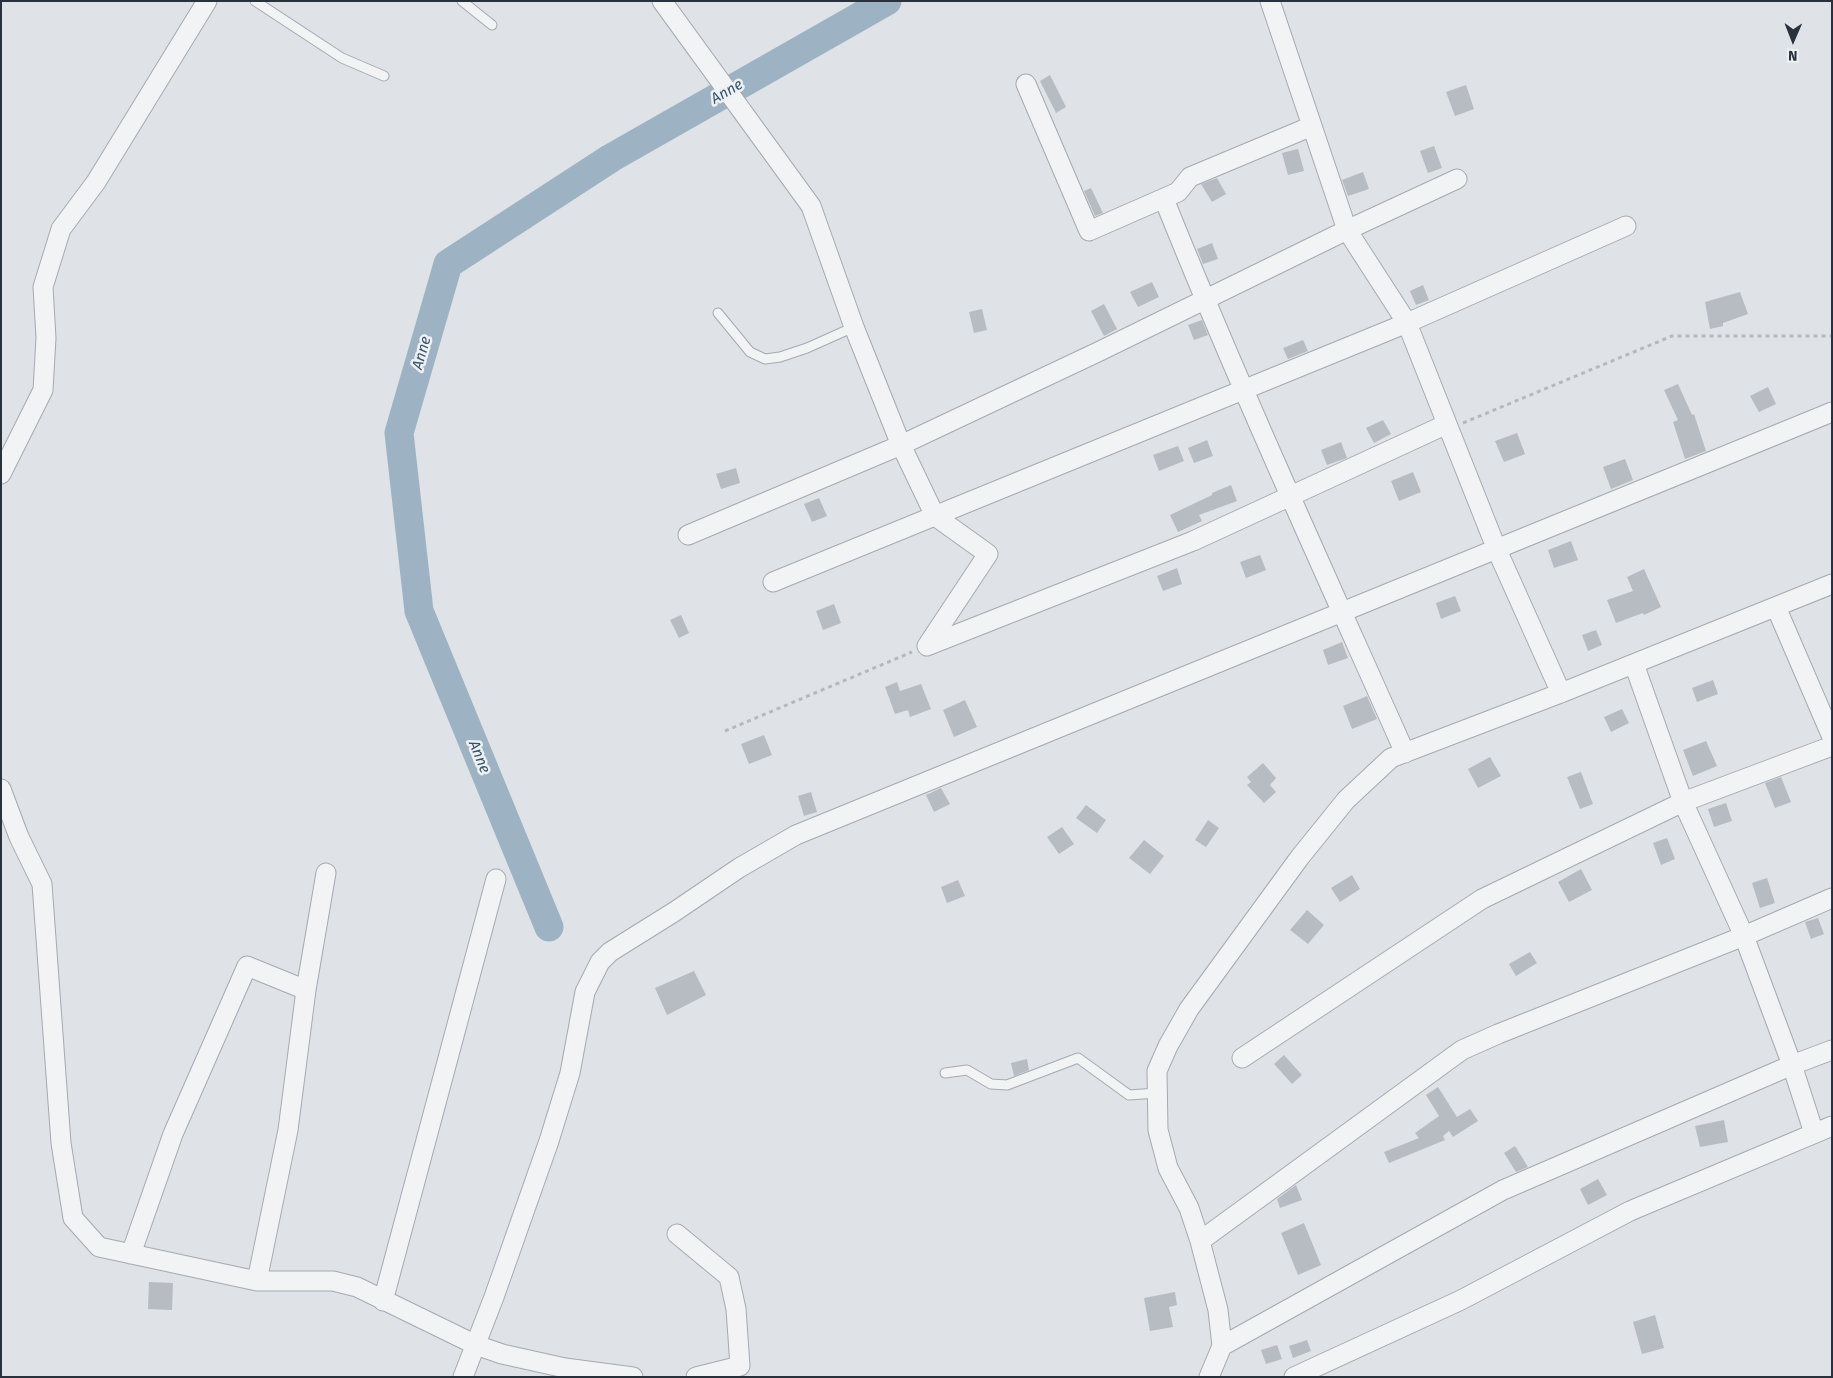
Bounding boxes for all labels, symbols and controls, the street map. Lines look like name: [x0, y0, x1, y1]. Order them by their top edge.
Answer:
north arrow: [1768, 15, 1818, 65]
text: N: [1788, 47, 1798, 64]
water label: Anne: [708, 76, 746, 108]
water label: Anne: [409, 334, 435, 372]
water label: Anne: [464, 738, 494, 776]

